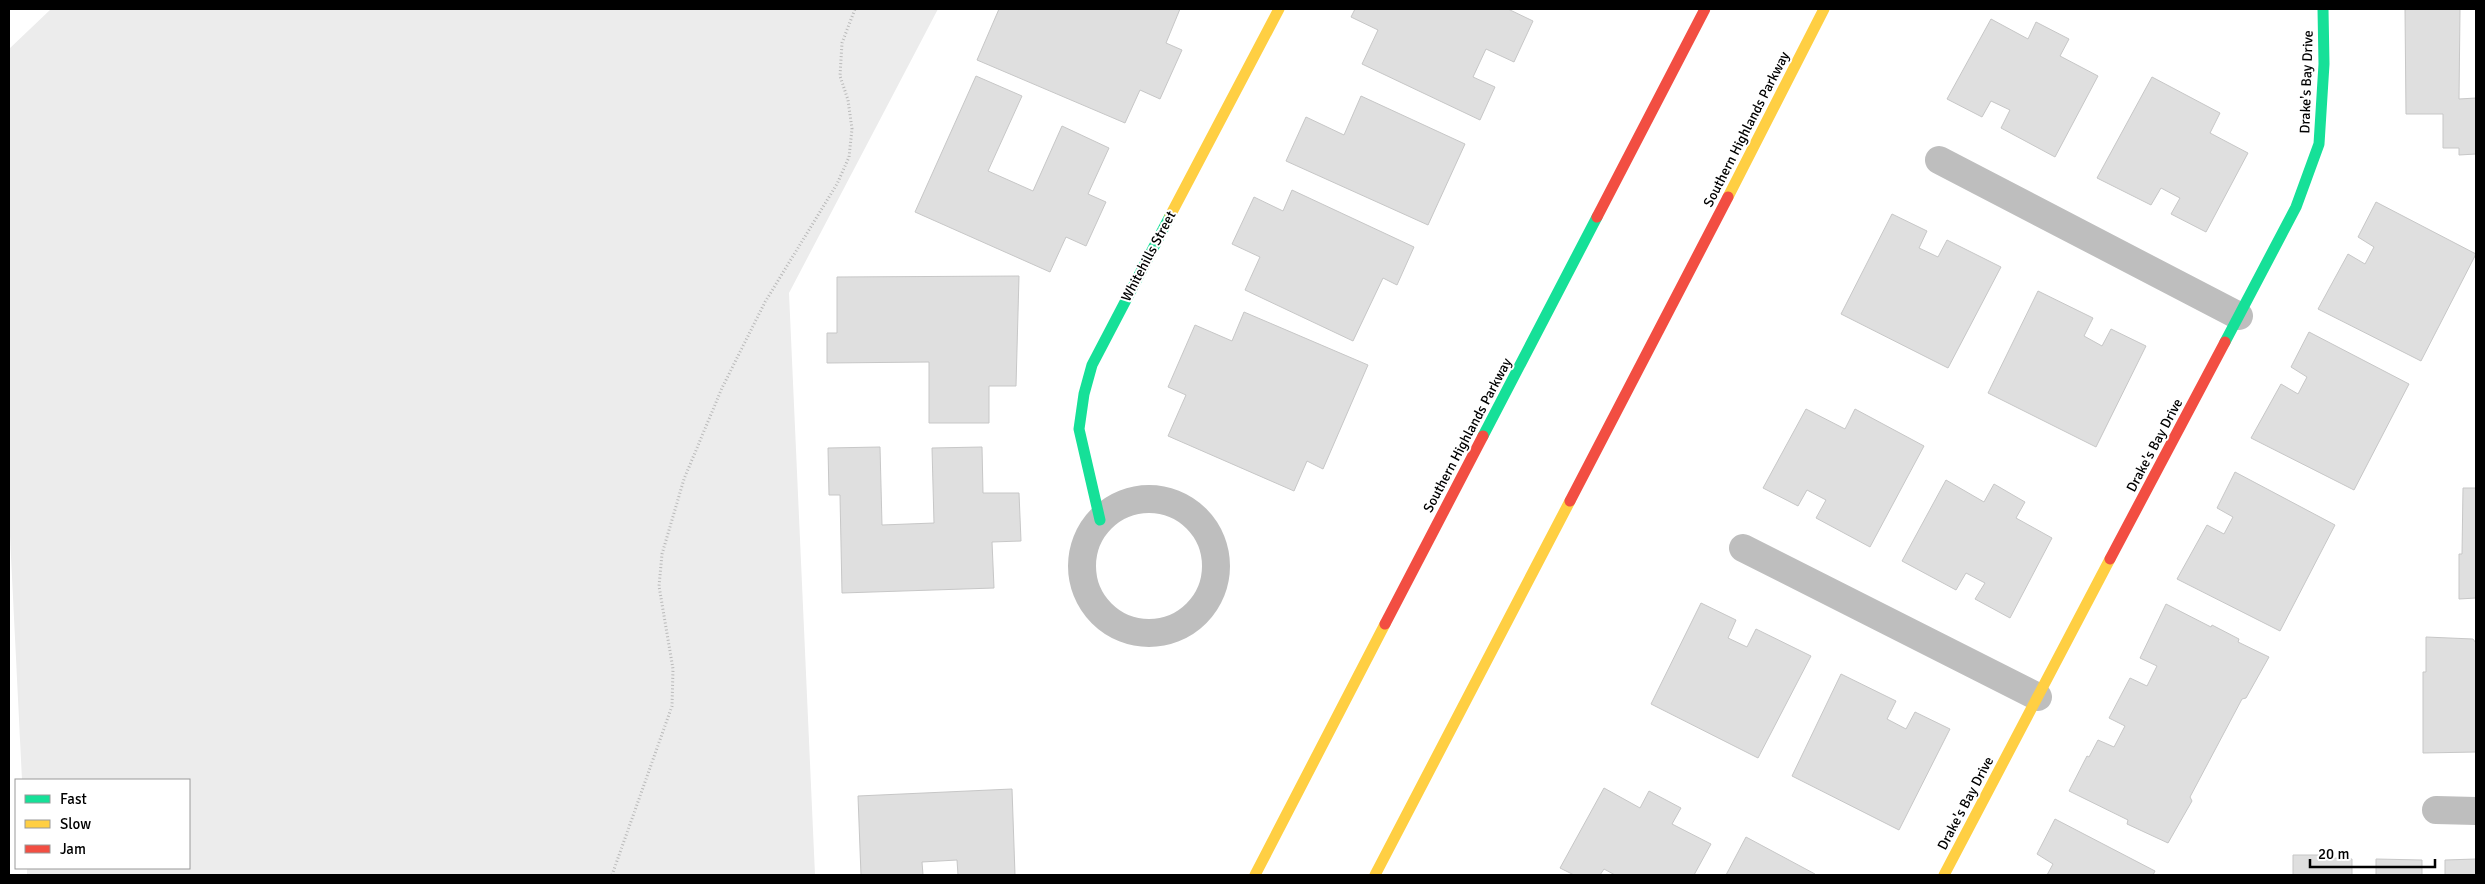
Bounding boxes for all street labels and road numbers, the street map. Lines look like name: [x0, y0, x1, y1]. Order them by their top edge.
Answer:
street label: Drake's Bay Drive: [2296, 30, 2317, 134]
street label: Southern Highlands Parkway: [1700, 48, 1793, 210]
street label: Whitehills Street: [1117, 208, 1180, 304]
street label: Southern Highlands Parkway: [1420, 355, 1516, 515]
street label: Drake's Bay Drive: [2123, 396, 2186, 495]
street label: Drake's Bay Drive: [1934, 754, 1997, 853]

